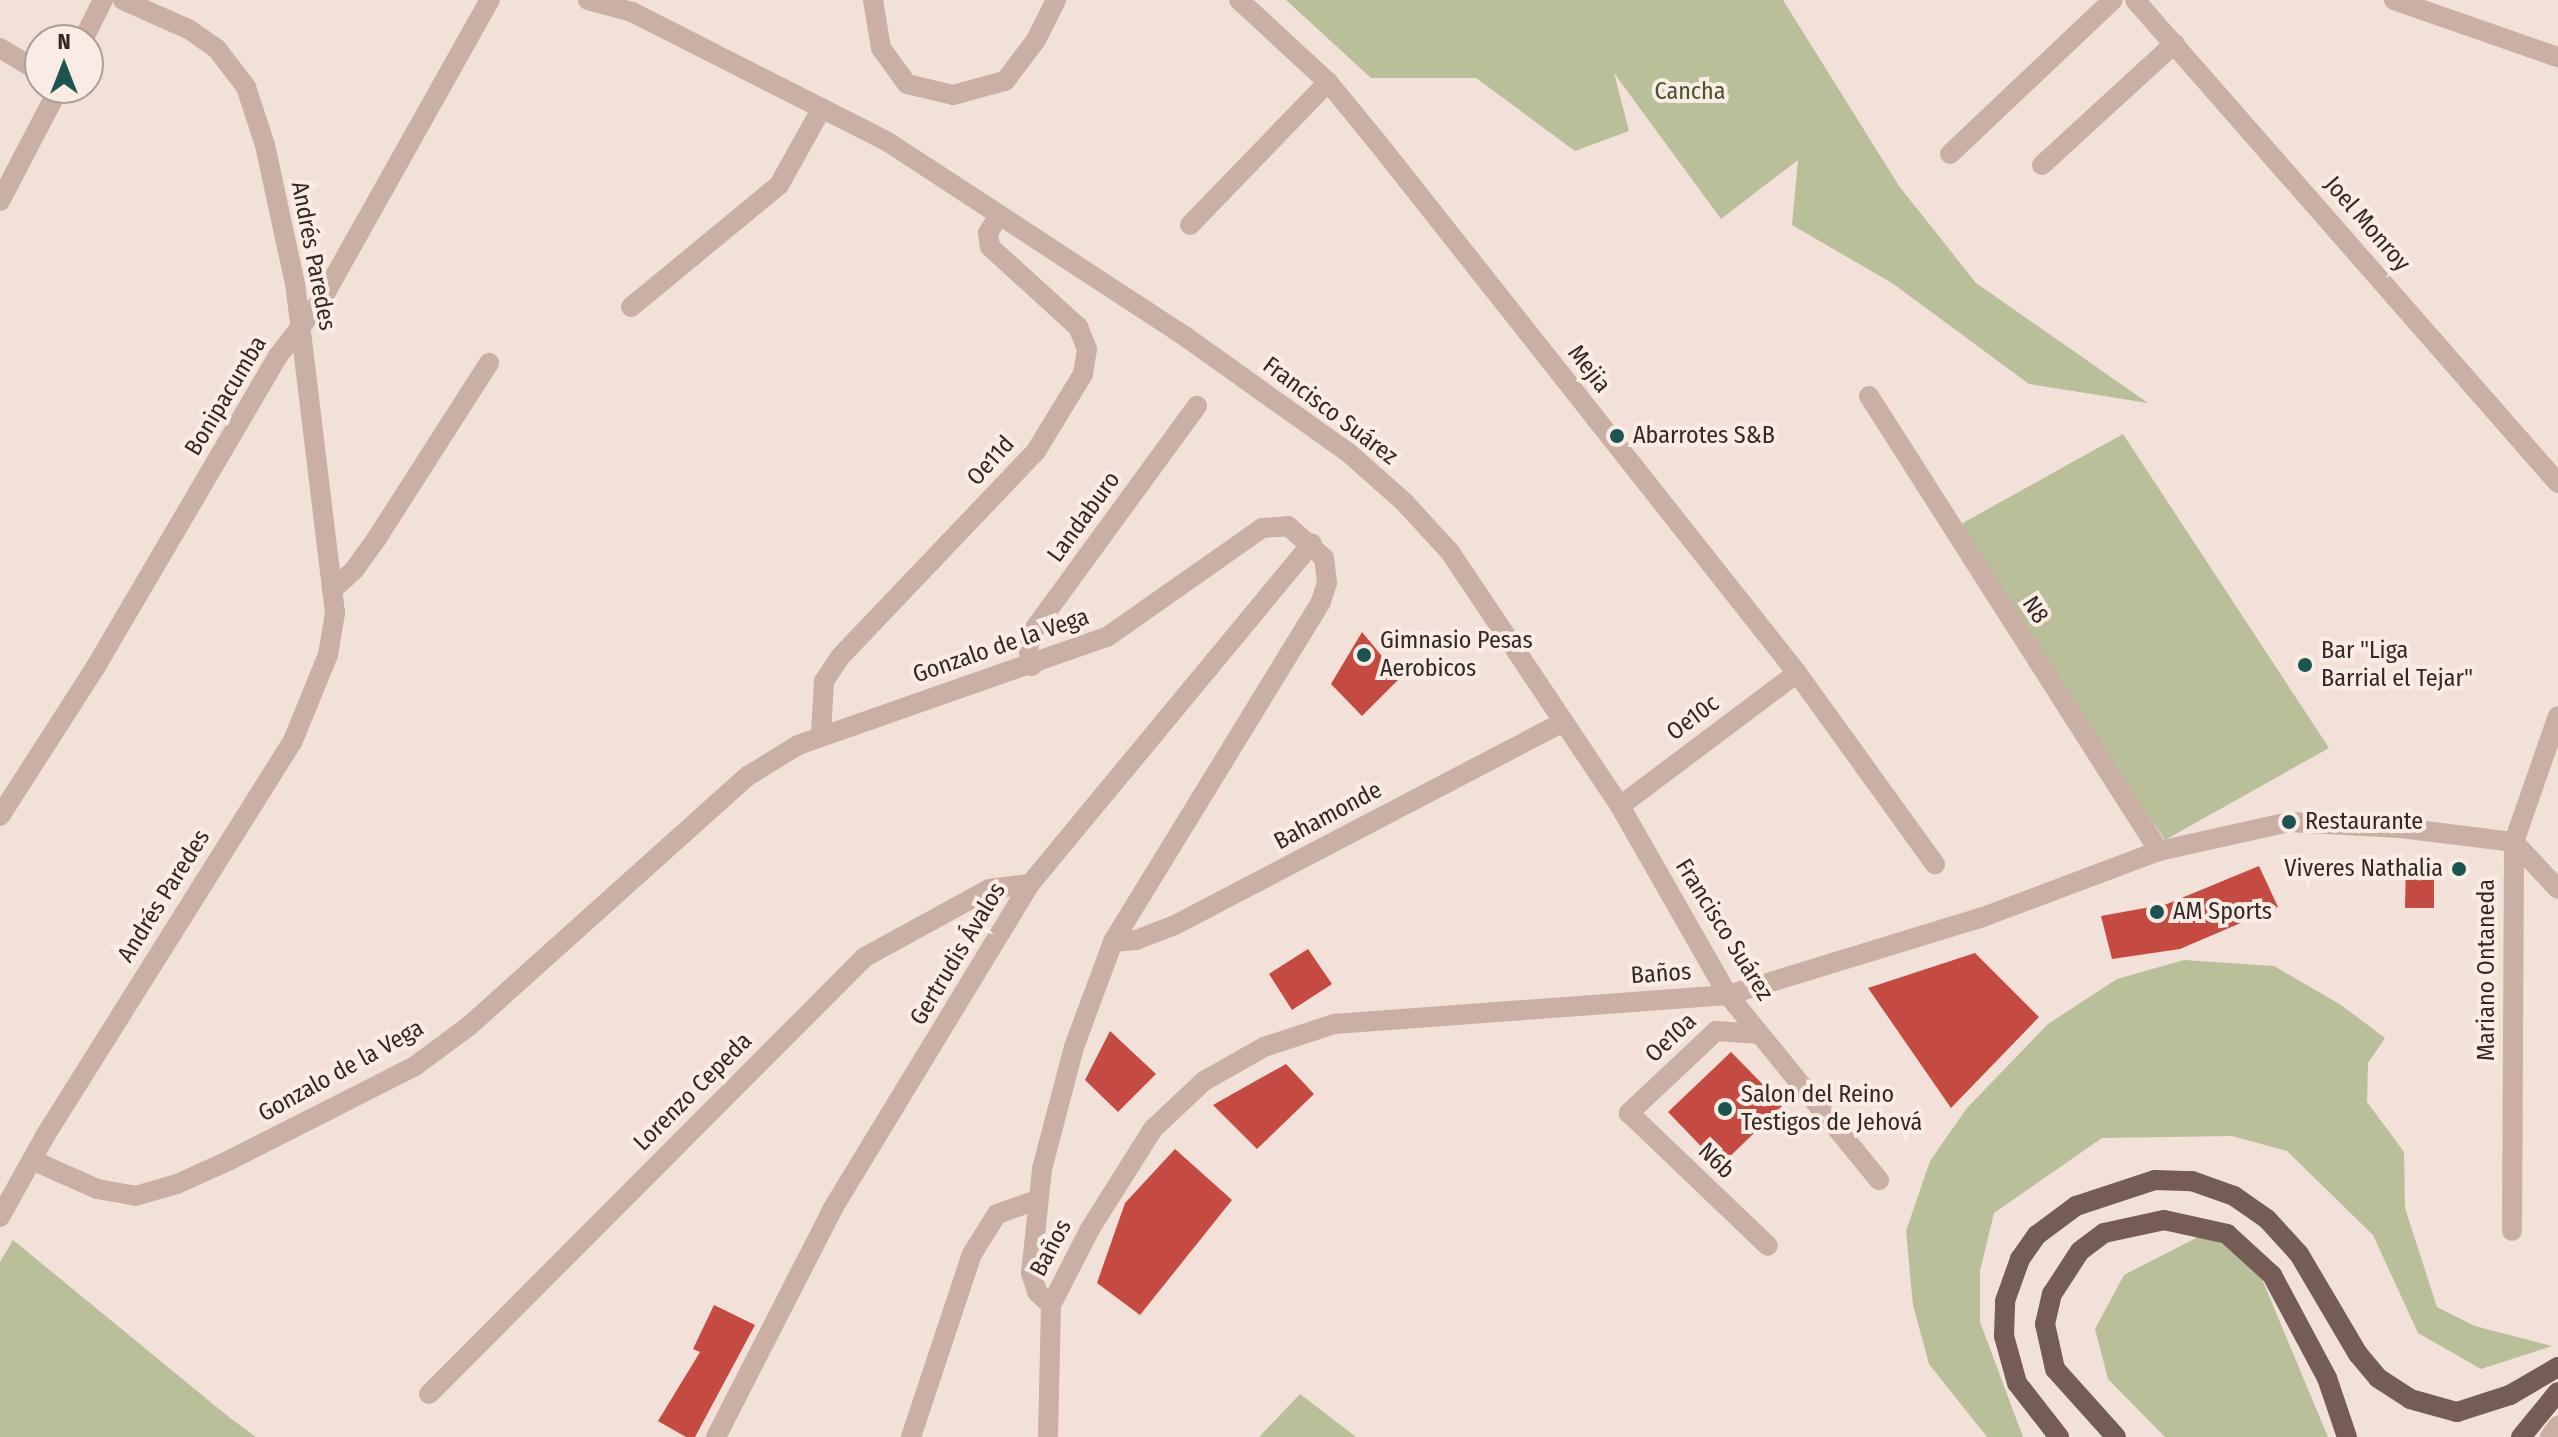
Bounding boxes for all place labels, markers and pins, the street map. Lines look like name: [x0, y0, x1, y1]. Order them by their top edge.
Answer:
place label: Abarrotes S&B: [1633, 422, 1775, 450]
marker: Abarrotes S&B: [1608, 427, 1626, 445]
place label: Gimnasio Pesas Aerobicos: [1380, 627, 1533, 683]
place label: Bar "Liga Barrial el Tejar": [2321, 637, 2473, 693]
marker: Gimnasio Pesas Aerobicos: [1355, 646, 1373, 664]
marker: Bar "Liga Barrial el Tejar": [2296, 656, 2314, 674]
place label: Restaurante: [2305, 808, 2423, 836]
marker: Restaurante: [2280, 813, 2298, 831]
place label: Viveres Nathalia: [2284, 855, 2443, 883]
marker: Viveres Nathalia: [2450, 860, 2468, 878]
place label: AM Sports: [2173, 898, 2272, 926]
marker: AM Sports: [2148, 903, 2166, 921]
place label: Salon del Reino Testigos de Jehová: [1741, 1081, 1922, 1137]
marker: Salon del Reino Testigos de Jehová: [1716, 1100, 1734, 1118]

